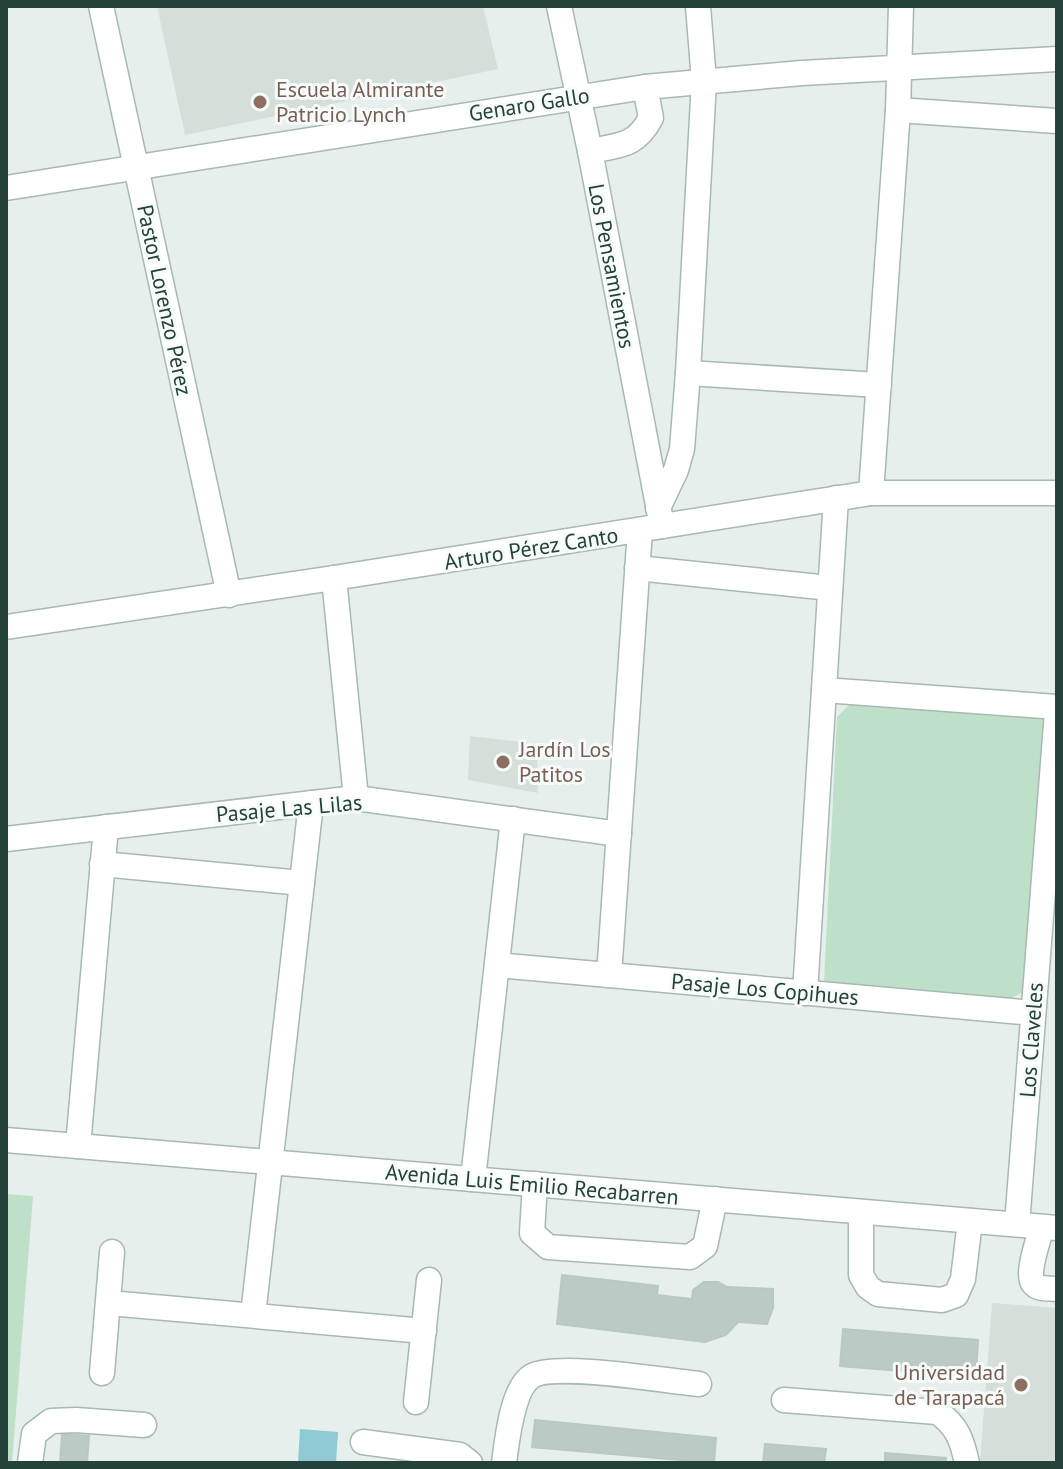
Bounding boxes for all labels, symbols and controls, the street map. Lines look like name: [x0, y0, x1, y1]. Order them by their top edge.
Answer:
place label: Escuela Almirante Patricio Lynch: [276, 75, 444, 128]
street label: Genaro Gallo: [467, 81, 591, 127]
marker: Escuela Almirante Patricio Lynch: [251, 93, 269, 111]
street label: Los Pensamientos: [582, 181, 642, 351]
street label: Pastor Lorenzo Pérez: [131, 202, 199, 398]
street label: Arturo Pérez Canto: [442, 520, 620, 576]
place label: Jardín Los Patitos: [518, 735, 611, 788]
marker: Jardín Los Patitos: [494, 753, 512, 771]
street label: Pasaje Las Lilas: [215, 788, 363, 828]
street label: Pasaje Los Copihues: [670, 967, 860, 1011]
street label: Los Claveles: [1013, 982, 1049, 1098]
street label: Avenida Luis Emilio Recabarren: [384, 1157, 680, 1211]
place label: Universidad de Tarapacá: [894, 1358, 1005, 1411]
marker: Universidad de Tarapacá: [1012, 1376, 1030, 1394]

